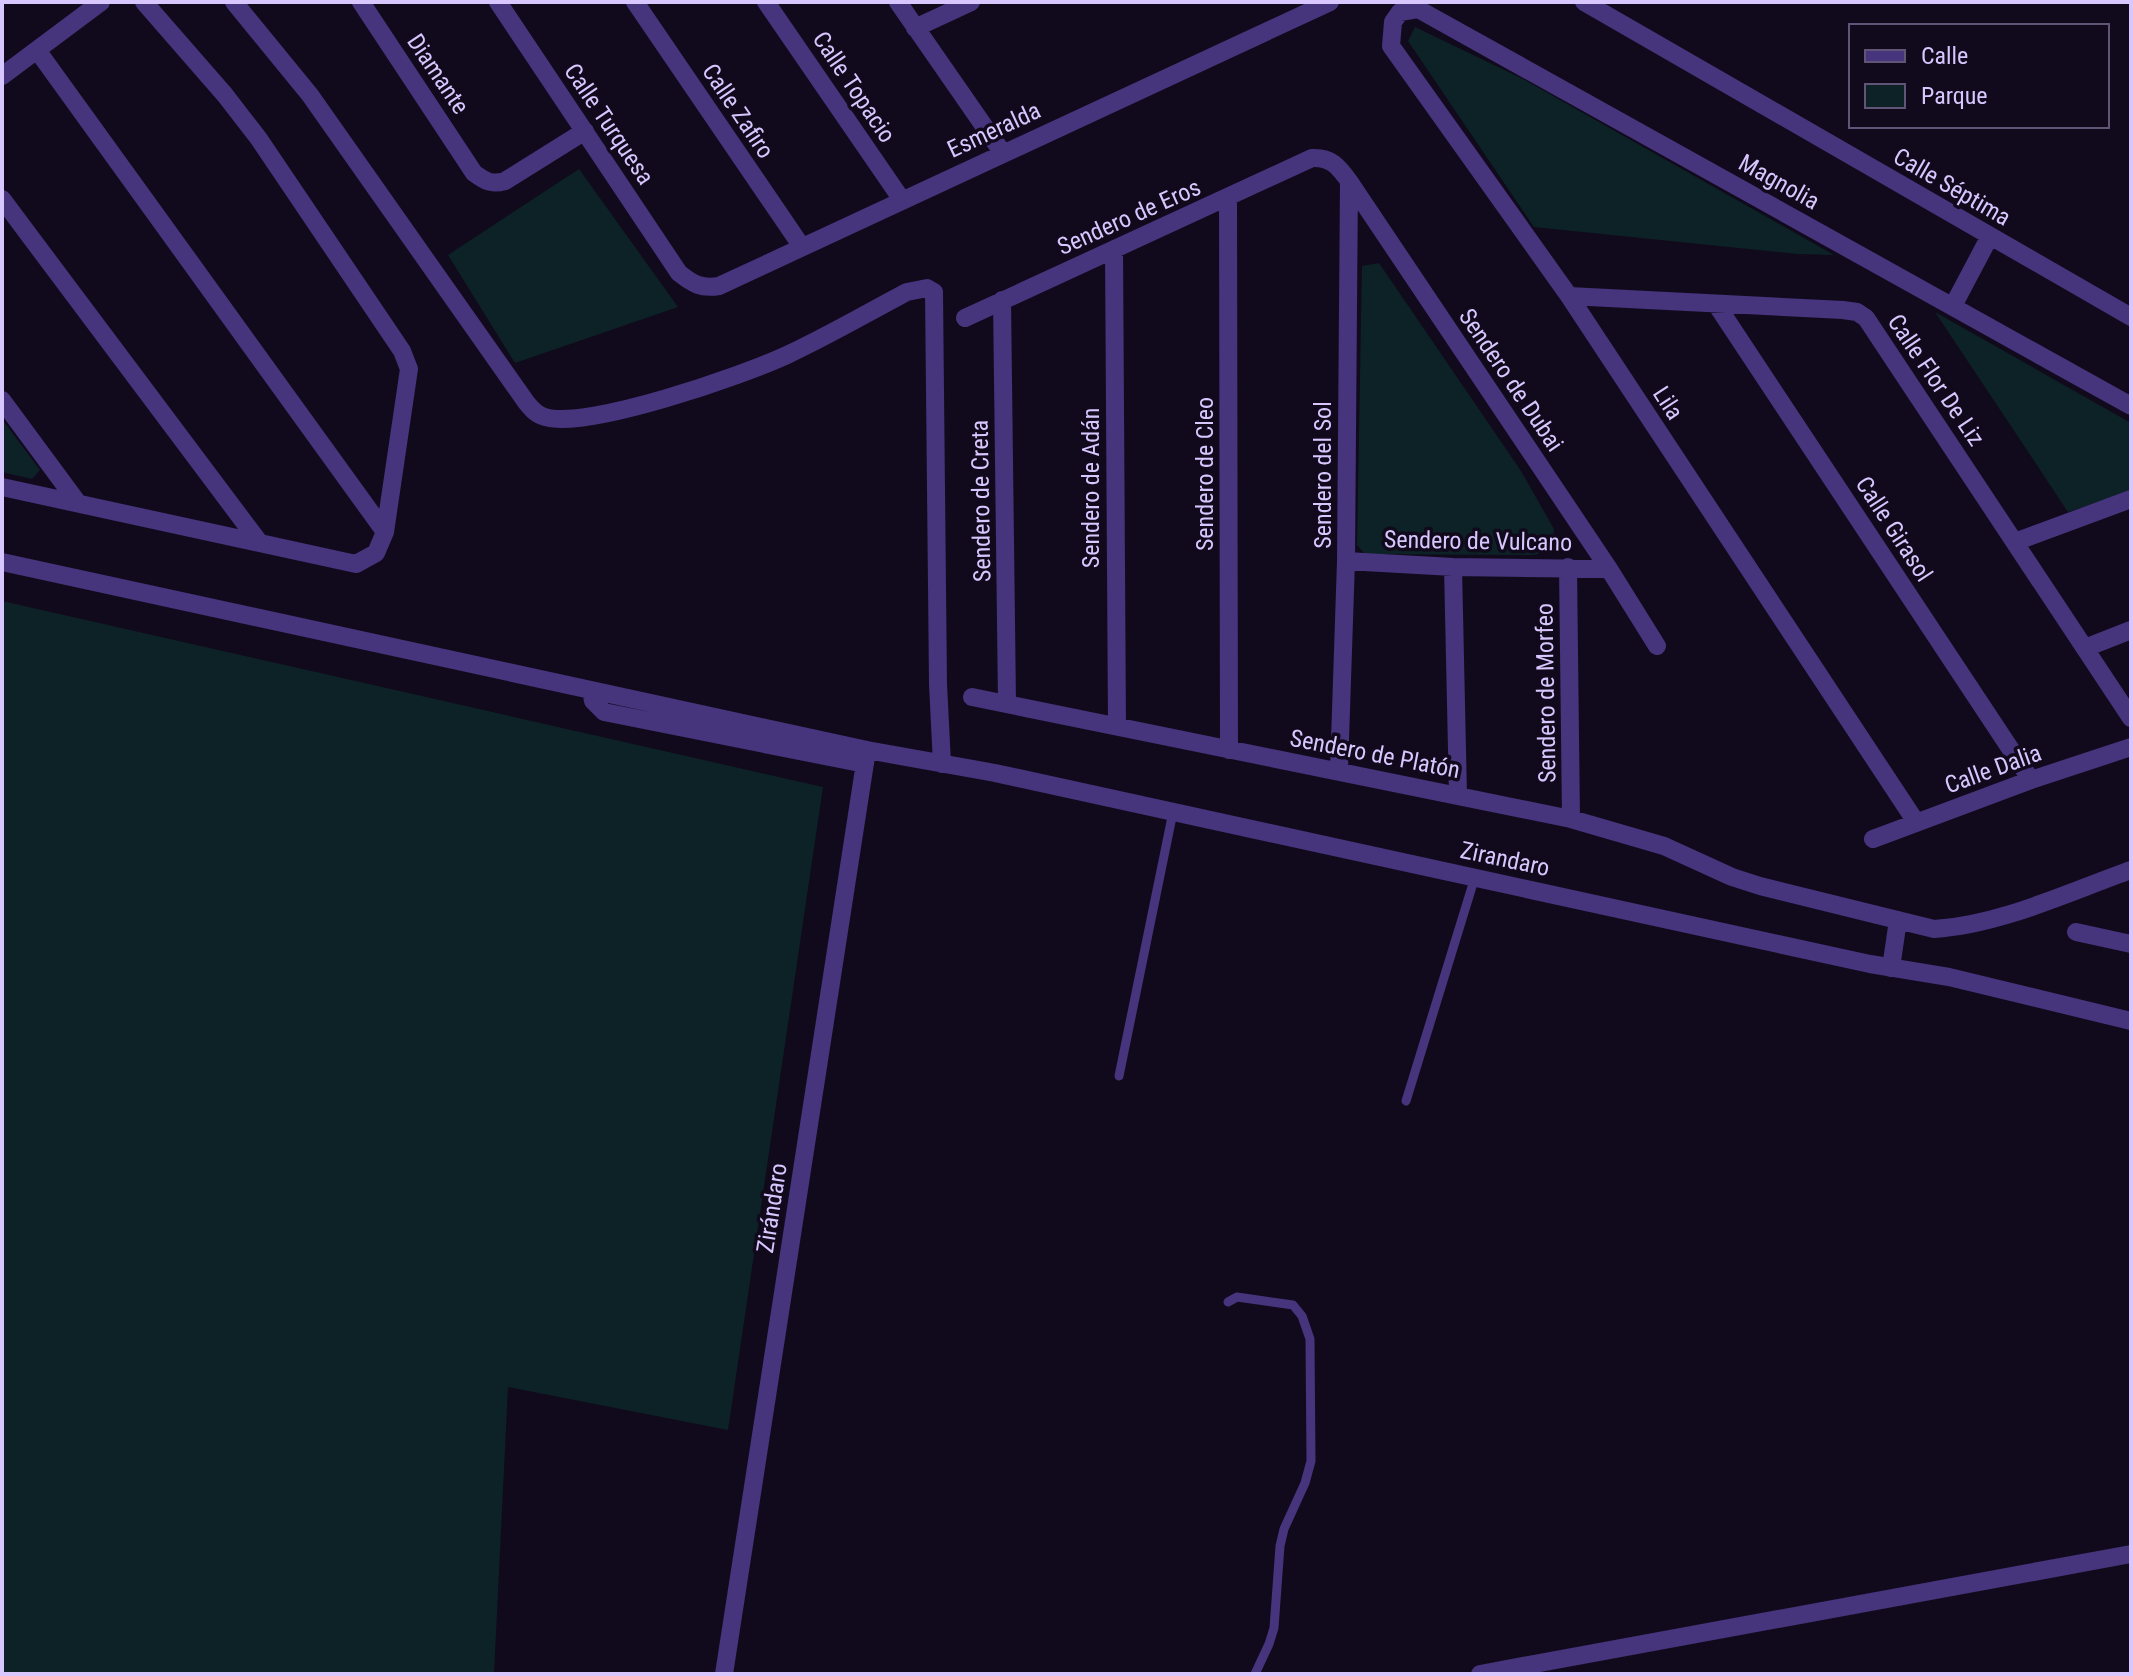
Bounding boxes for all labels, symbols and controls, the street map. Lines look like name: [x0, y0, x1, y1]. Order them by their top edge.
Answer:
legend: [1849, 24, 2109, 128]
street label: Calle Topacio: [807, 26, 901, 148]
street label: Diamante: [401, 29, 475, 119]
text: Calle: [1921, 42, 1968, 70]
street label: Calle Turquesa: [558, 58, 660, 190]
street label: Calle Zafiro: [696, 58, 780, 164]
text: Parque: [1921, 82, 1988, 110]
street label: Esmeralda: [943, 96, 1045, 164]
street label: Calle Séptima: [1888, 142, 2016, 232]
street label: Magnolia: [1734, 149, 1824, 215]
street label: Sendero de Eros: [1053, 173, 1205, 261]
street label: Sendero de Dubai: [1453, 303, 1569, 457]
street label: Calle Flor De Liz: [1882, 309, 1990, 451]
street label: Lila: [1647, 381, 1689, 425]
street label: Sendero de Cleo: [1191, 397, 1219, 551]
street label: Sendero del Sol: [1309, 401, 1337, 549]
street label: Sendero de Adán: [1077, 408, 1105, 568]
street label: Sendero de Creta: [966, 420, 996, 582]
street label: Calle Girasol: [1850, 471, 1938, 587]
street label: Sendero de Vulcano: [1384, 525, 1572, 557]
street label: Sendero de Morfeo: [1530, 603, 1562, 783]
street label: Sendero de Platón: [1288, 724, 1462, 784]
street label: Calle Dalia: [1941, 739, 2045, 799]
street label: Zirandaro: [1458, 836, 1552, 882]
street label: Zirándaro: [751, 1161, 793, 1255]

